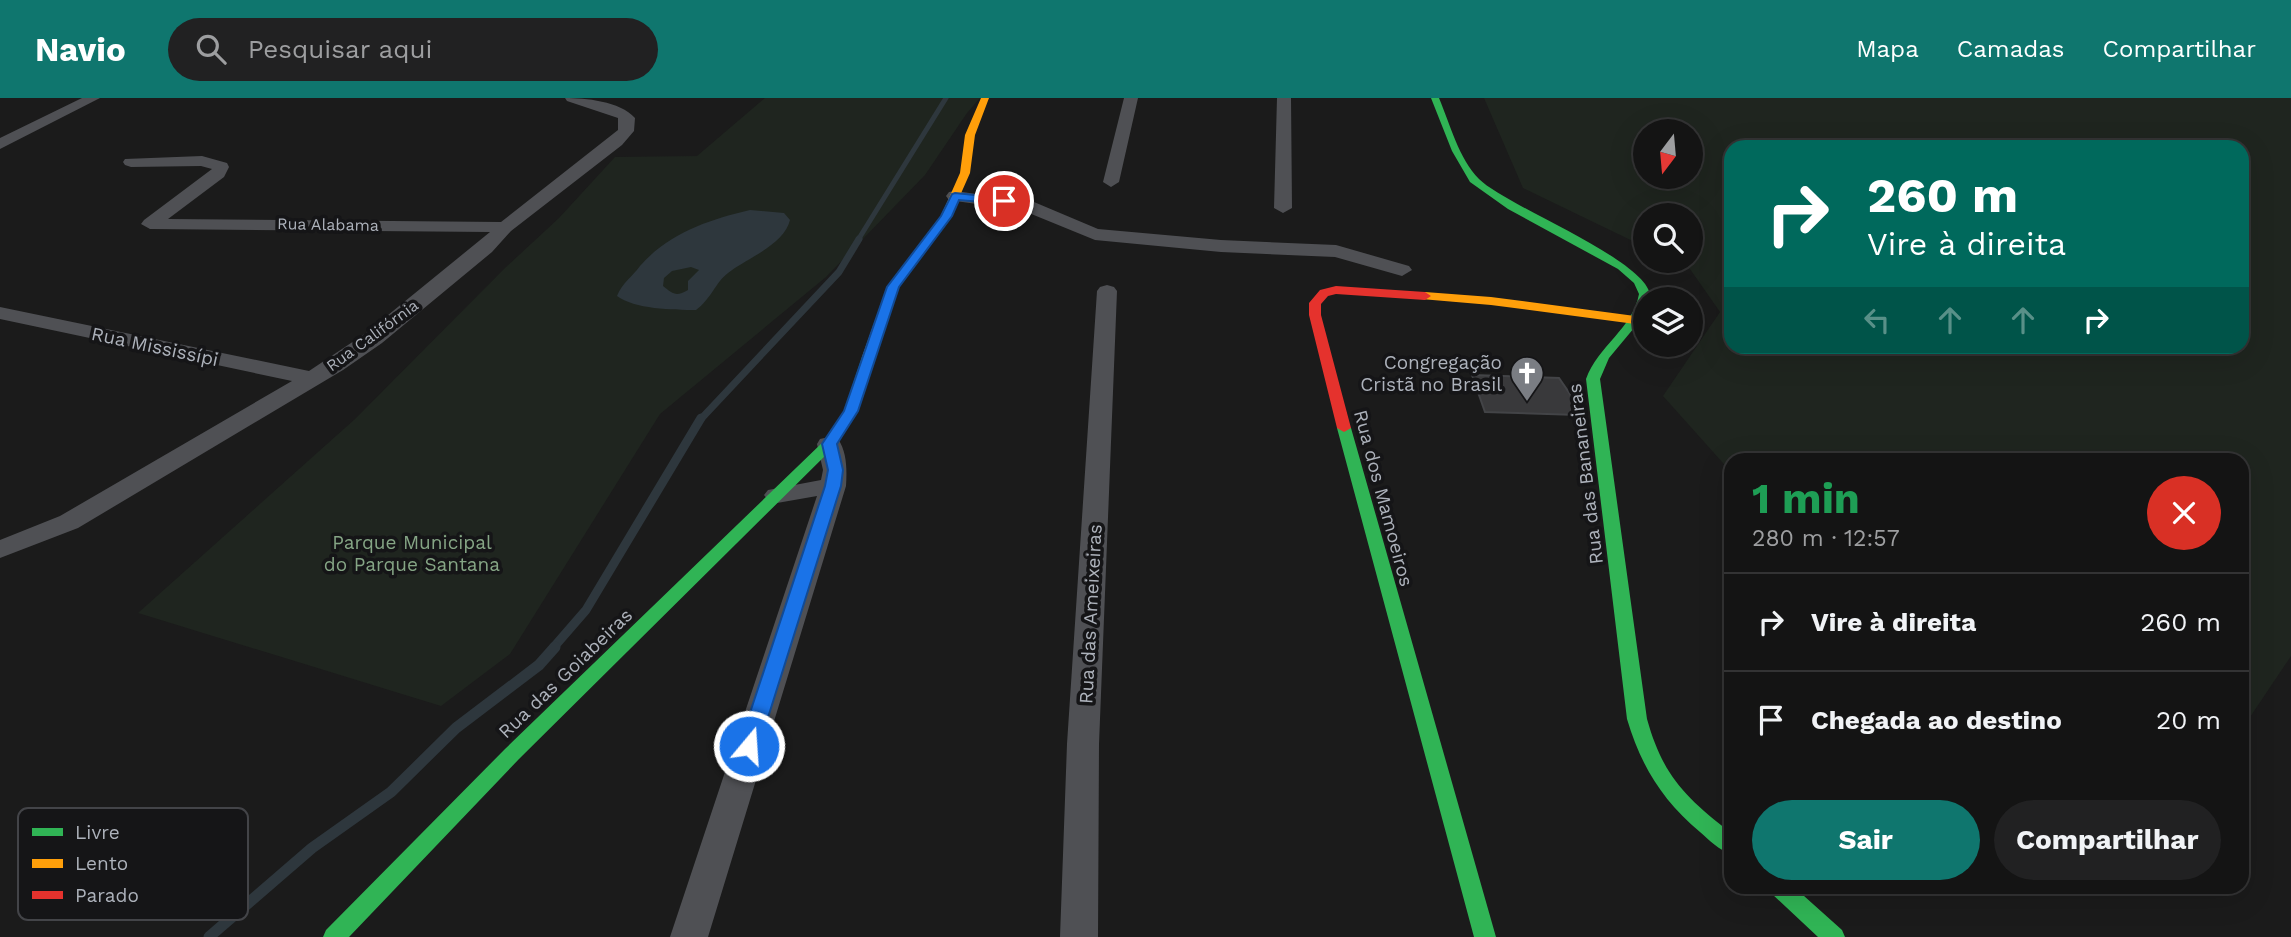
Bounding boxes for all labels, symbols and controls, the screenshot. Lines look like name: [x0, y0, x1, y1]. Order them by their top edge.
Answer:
search box: [168, 18, 658, 81]
text: Navio: [35, 30, 126, 69]
icon: search: [192, 30, 230, 68]
text: Pesquisar aqui: [248, 34, 433, 64]
text: Mapa: [1856, 35, 1919, 63]
text: Camadas: [1957, 35, 2065, 63]
text: Compartilhar: [2103, 35, 2256, 63]
north arrow: [1633, 119, 1703, 189]
map controls: [1633, 119, 1703, 357]
text: 260 m: [1867, 166, 2018, 224]
icon: right: [1752, 168, 1843, 259]
pin: [974, 171, 1034, 231]
icon: arrive: [985, 182, 1023, 220]
button: search: [1633, 203, 1703, 273]
street label: Rua Alabama: [277, 214, 379, 235]
text: Vire à direita: [1867, 225, 2066, 263]
button: layers: [1633, 287, 1703, 357]
street label: Rua Califórnia: [323, 296, 422, 375]
icon: left: [1858, 301, 1896, 339]
icon: ahead: [1931, 301, 1969, 339]
icon: ahead: [2004, 301, 2042, 339]
icon: right: [2077, 301, 2115, 339]
street label: Rua Mississípi: [89, 322, 221, 371]
place label: Congregação Cristã no Brasil: [1360, 351, 1502, 396]
church icon: Congregação Cristã no Brasil: [1508, 354, 1546, 403]
street label: Rua das Bananeiras: [1563, 382, 1608, 566]
street label: Rua dos Mamoeiros: [1349, 407, 1418, 589]
text: 1 min: [1752, 474, 1860, 523]
button: close: [2147, 476, 2221, 550]
street label: Rua das Ameixeiras: [1074, 524, 1107, 705]
text: 280 m · 12:57: [1752, 525, 1900, 552]
park label: Parque Municipal do Parque Santana: [324, 531, 500, 576]
icon: right: [1752, 603, 1790, 641]
street label: Rua das Goiabeiras: [494, 604, 637, 743]
text: Vire à direita: [1811, 607, 1976, 637]
text: 260 m: [2140, 607, 2221, 637]
icon: arrive: [1752, 701, 1790, 739]
text: Chegada ao destino: [1811, 705, 2062, 735]
text: 20 m: [2156, 705, 2221, 735]
position arrow: [712, 709, 786, 783]
button: Sair: [1752, 800, 1980, 880]
button: Compartilhar: [1994, 800, 2221, 880]
legend: [18, 808, 248, 920]
text: Livre: [75, 821, 120, 844]
text: Lento: [75, 852, 128, 875]
text: Parado: [75, 884, 139, 907]

